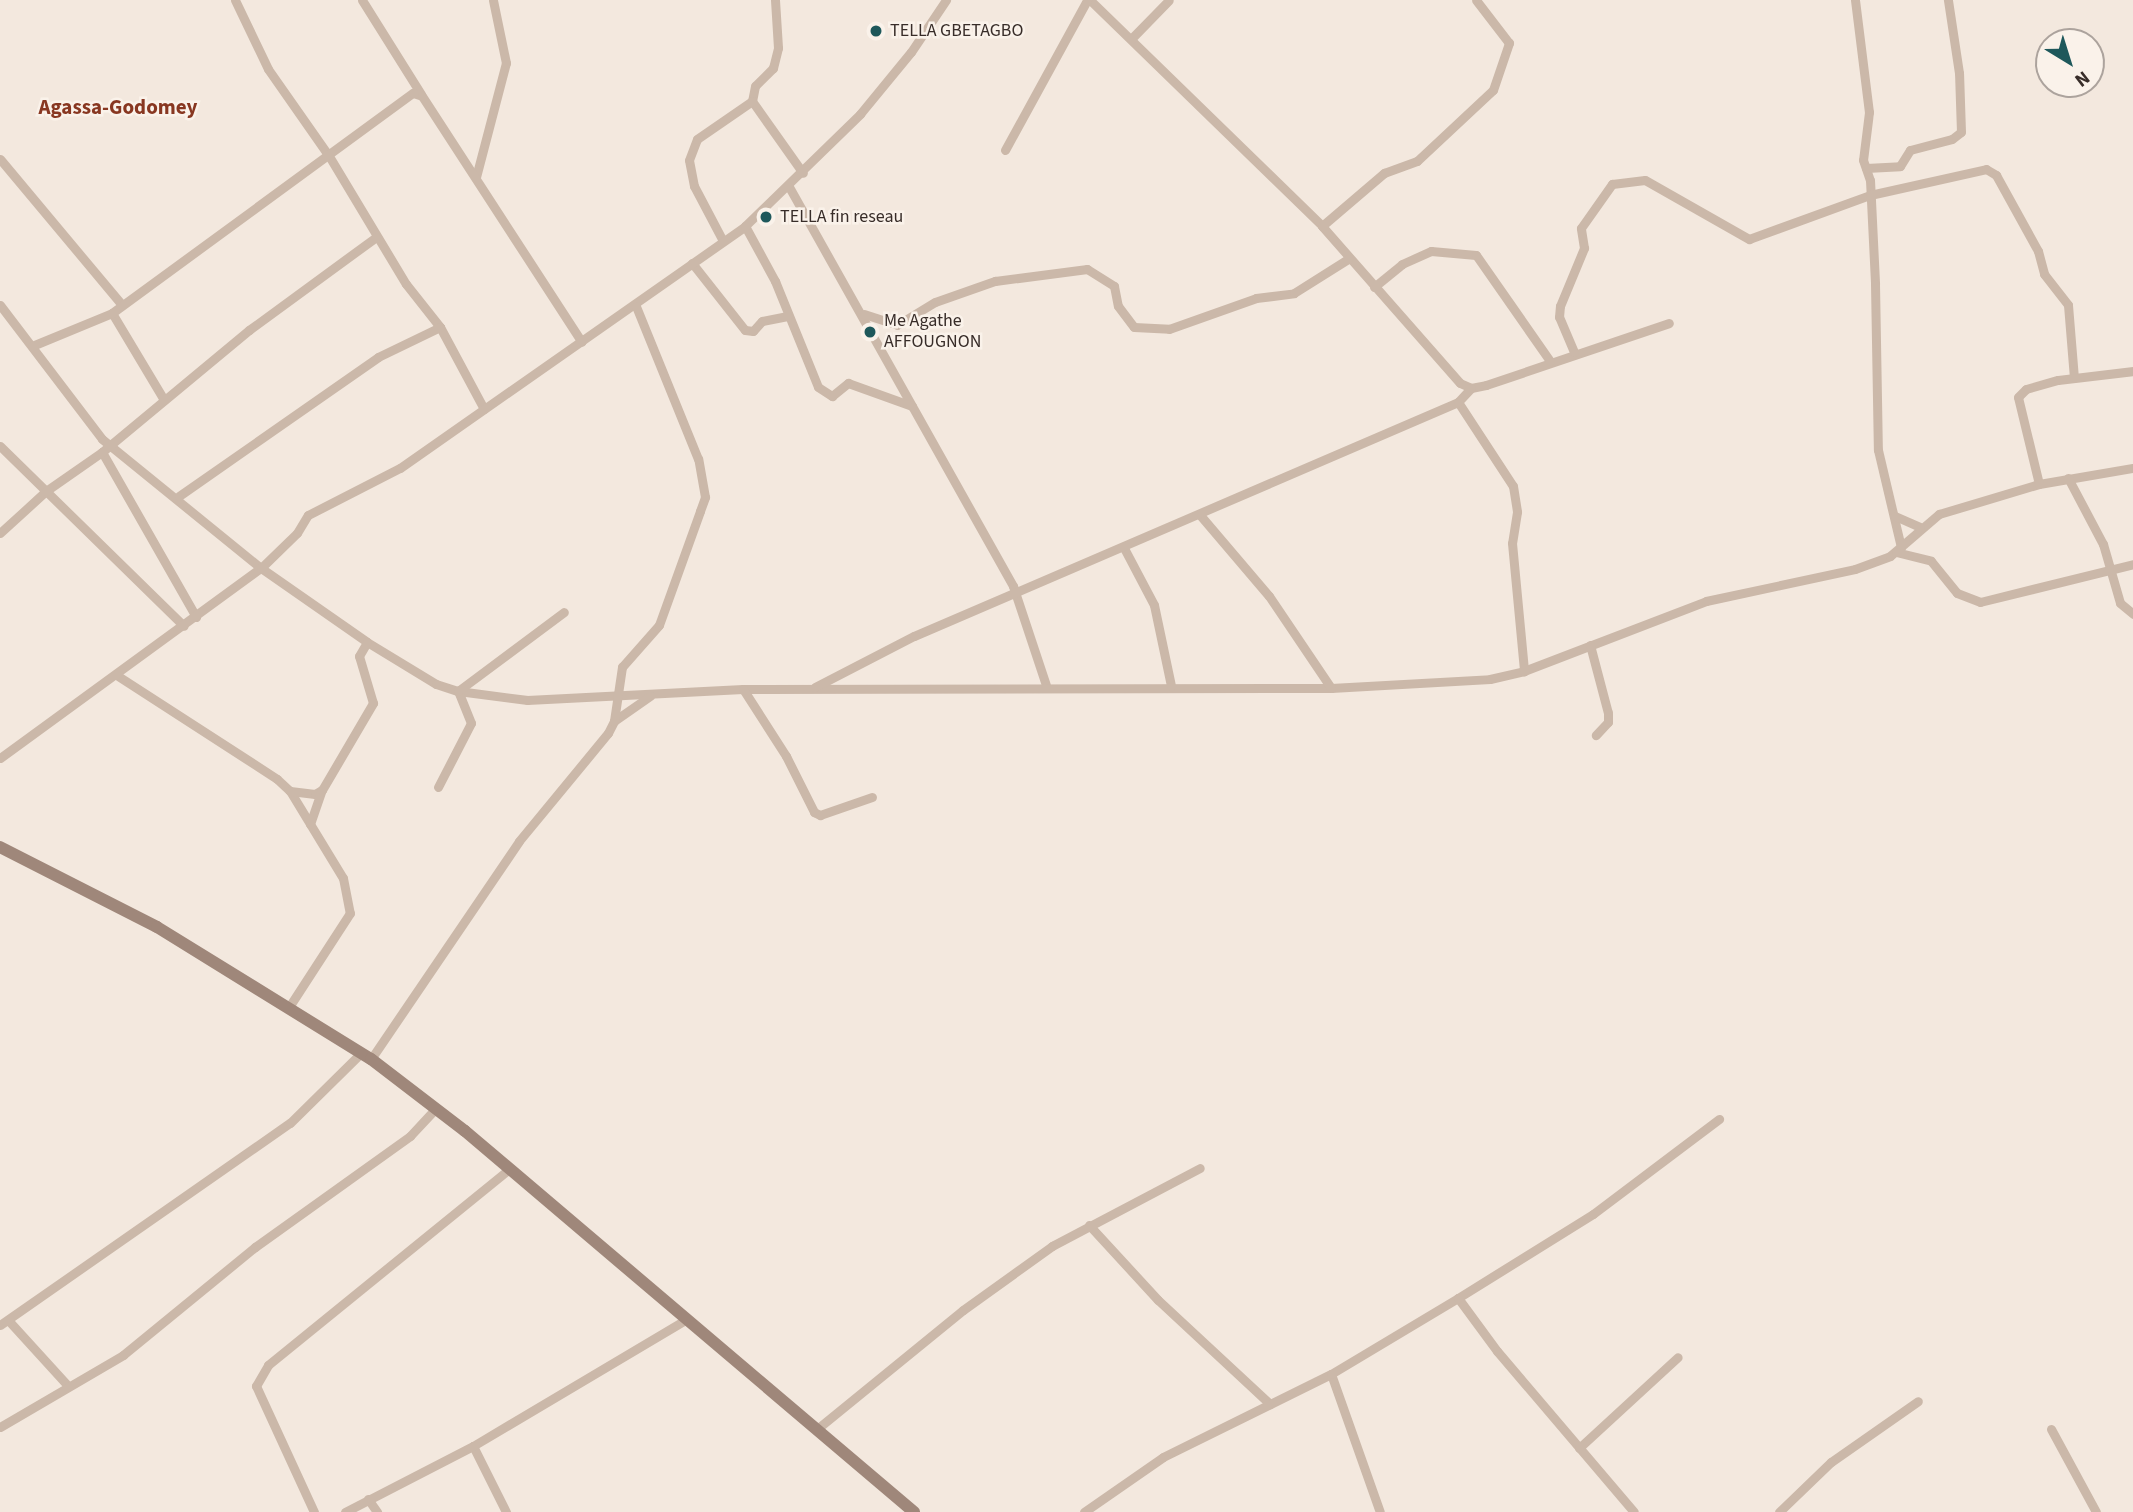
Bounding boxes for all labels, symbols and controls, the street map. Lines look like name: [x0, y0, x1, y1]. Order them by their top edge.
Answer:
place label: TELLA GBETAGBO: [890, 20, 1023, 42]
marker: TELLA GBETAGBO: [868, 23, 884, 39]
north arrow: [2035, 28, 2105, 98]
text: N: [2069, 64, 2095, 93]
district label: Agassa-Godomey: [39, 94, 197, 120]
place label: TELLA fin reseau: [780, 206, 903, 228]
marker: TELLA fin reseau: [758, 209, 774, 225]
place label: Me Agathe AFFOUGNON: [884, 311, 981, 354]
marker: Me Agathe AFFOUGNON: [862, 324, 878, 340]

